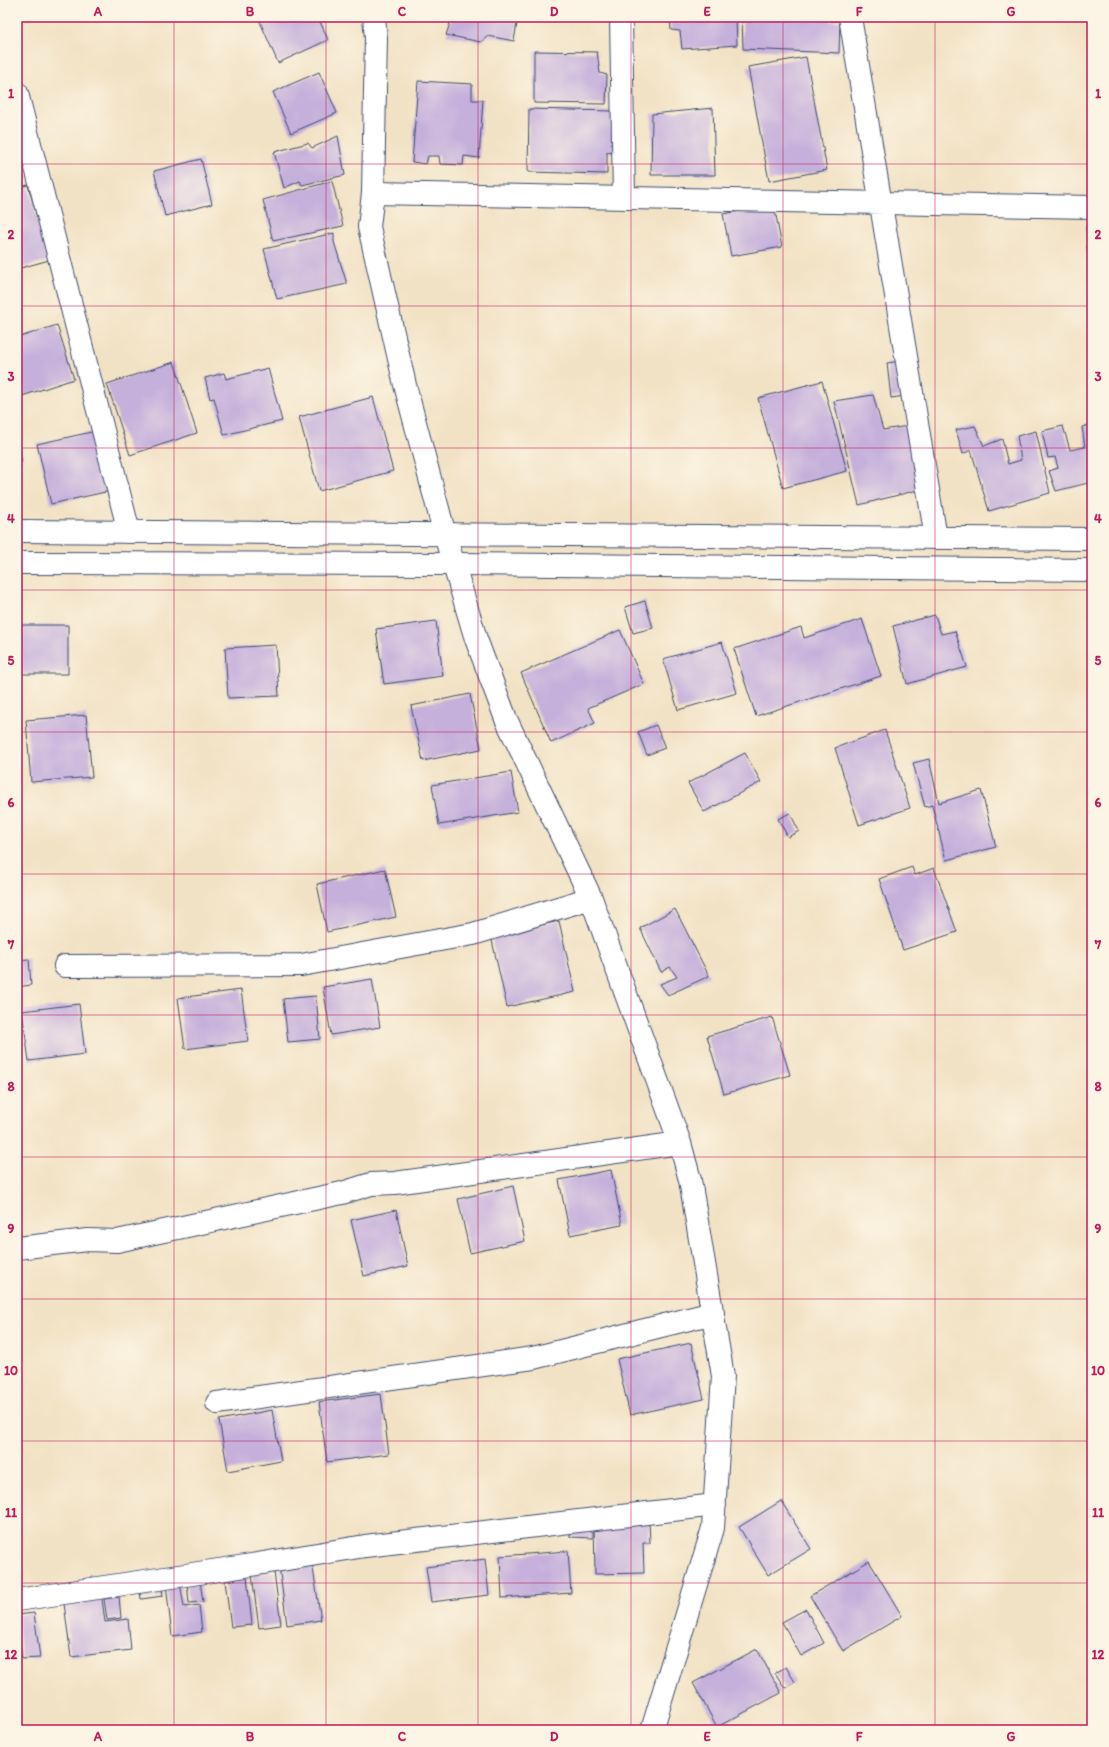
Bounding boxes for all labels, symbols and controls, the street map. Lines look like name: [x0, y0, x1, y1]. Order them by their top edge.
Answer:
text: A: [93, 4, 103, 19]
text: B: [246, 4, 255, 19]
text: C: [398, 4, 407, 19]
text: D: [550, 4, 559, 19]
text: E: [703, 4, 711, 19]
text: F: [856, 4, 863, 19]
text: G: [1007, 4, 1016, 19]
text: 1: [8, 86, 14, 101]
text: 1: [1095, 86, 1101, 101]
text: 2: [8, 227, 15, 242]
text: 2: [1095, 227, 1102, 242]
text: 3: [7, 369, 15, 384]
text: 3: [1094, 369, 1102, 384]
text: 4: [7, 511, 15, 526]
text: 4: [1094, 511, 1102, 526]
text: 5: [8, 653, 15, 668]
text: 5: [1095, 653, 1102, 668]
text: 6: [8, 795, 15, 810]
text: 6: [1095, 795, 1102, 810]
text: 7: [7, 937, 15, 952]
text: 7: [1094, 937, 1102, 952]
text: 8: [7, 1079, 15, 1094]
text: 8: [1094, 1079, 1102, 1094]
text: 9: [8, 1221, 15, 1236]
text: 9: [1095, 1221, 1102, 1236]
text: 10: [4, 1363, 18, 1378]
text: 10: [1091, 1363, 1105, 1378]
text: 11: [5, 1505, 17, 1520]
text: 11: [1092, 1505, 1104, 1520]
text: 12: [5, 1647, 18, 1662]
text: 12: [1092, 1647, 1105, 1662]
text: A: [93, 1729, 103, 1744]
text: B: [246, 1729, 255, 1744]
text: C: [398, 1729, 407, 1744]
text: D: [550, 1729, 559, 1744]
text: E: [703, 1729, 711, 1744]
text: F: [856, 1729, 863, 1744]
text: G: [1007, 1729, 1016, 1744]

